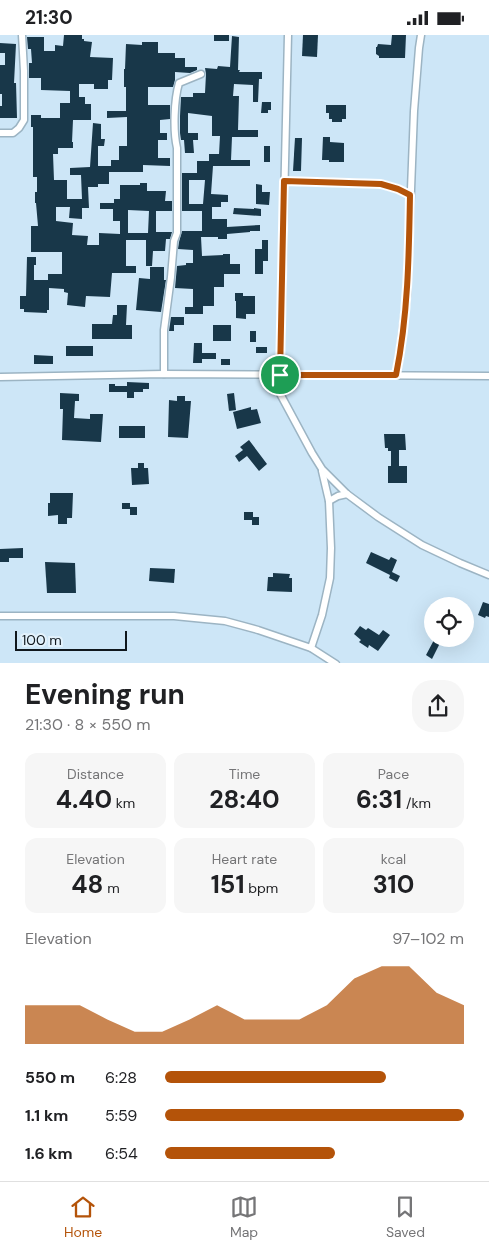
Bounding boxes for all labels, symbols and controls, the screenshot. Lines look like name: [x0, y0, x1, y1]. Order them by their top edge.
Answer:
text: 21:30: [25, 5, 73, 30]
pin: [259, 354, 301, 396]
icon: arrive: [266, 361, 294, 389]
map controls: [424, 597, 474, 647]
button: locate: [424, 597, 474, 647]
scale bar: [15, 629, 128, 652]
text: 100 m: [22, 631, 62, 649]
text: Evening run: [25, 676, 185, 713]
button: share: [412, 680, 464, 732]
text: 21:30 · 8 × 550 m: [25, 714, 151, 735]
text: Distance: [67, 765, 124, 783]
text: Time: [229, 765, 260, 783]
text: Pace: [378, 765, 409, 783]
text: 4.40: [56, 783, 112, 816]
text: 28:40: [209, 783, 280, 816]
text: 6:31: [356, 783, 402, 816]
text: km: [112, 794, 135, 812]
text: /km: [402, 794, 431, 812]
text: Elevation: [66, 850, 125, 868]
text: Heart rate: [212, 850, 277, 868]
text: kcal: [381, 850, 406, 868]
text: 48: [71, 868, 103, 901]
text: 151: [211, 868, 245, 901]
text: 310: [373, 868, 414, 901]
text: m: [103, 879, 120, 897]
text: bpm: [245, 879, 278, 897]
text: Elevation: [25, 928, 92, 949]
text: 97–102 m: [392, 928, 464, 949]
text: 550 m: [25, 1067, 75, 1088]
text: 6:28: [105, 1067, 137, 1088]
text: 1.1 km: [25, 1105, 68, 1126]
text: 5:59: [105, 1105, 137, 1126]
text: 1.6 km: [25, 1143, 73, 1164]
text: 6:54: [105, 1143, 138, 1164]
tab: Home: [64, 1193, 102, 1241]
tab: Map: [230, 1193, 258, 1241]
tab: Saved: [386, 1193, 425, 1241]

